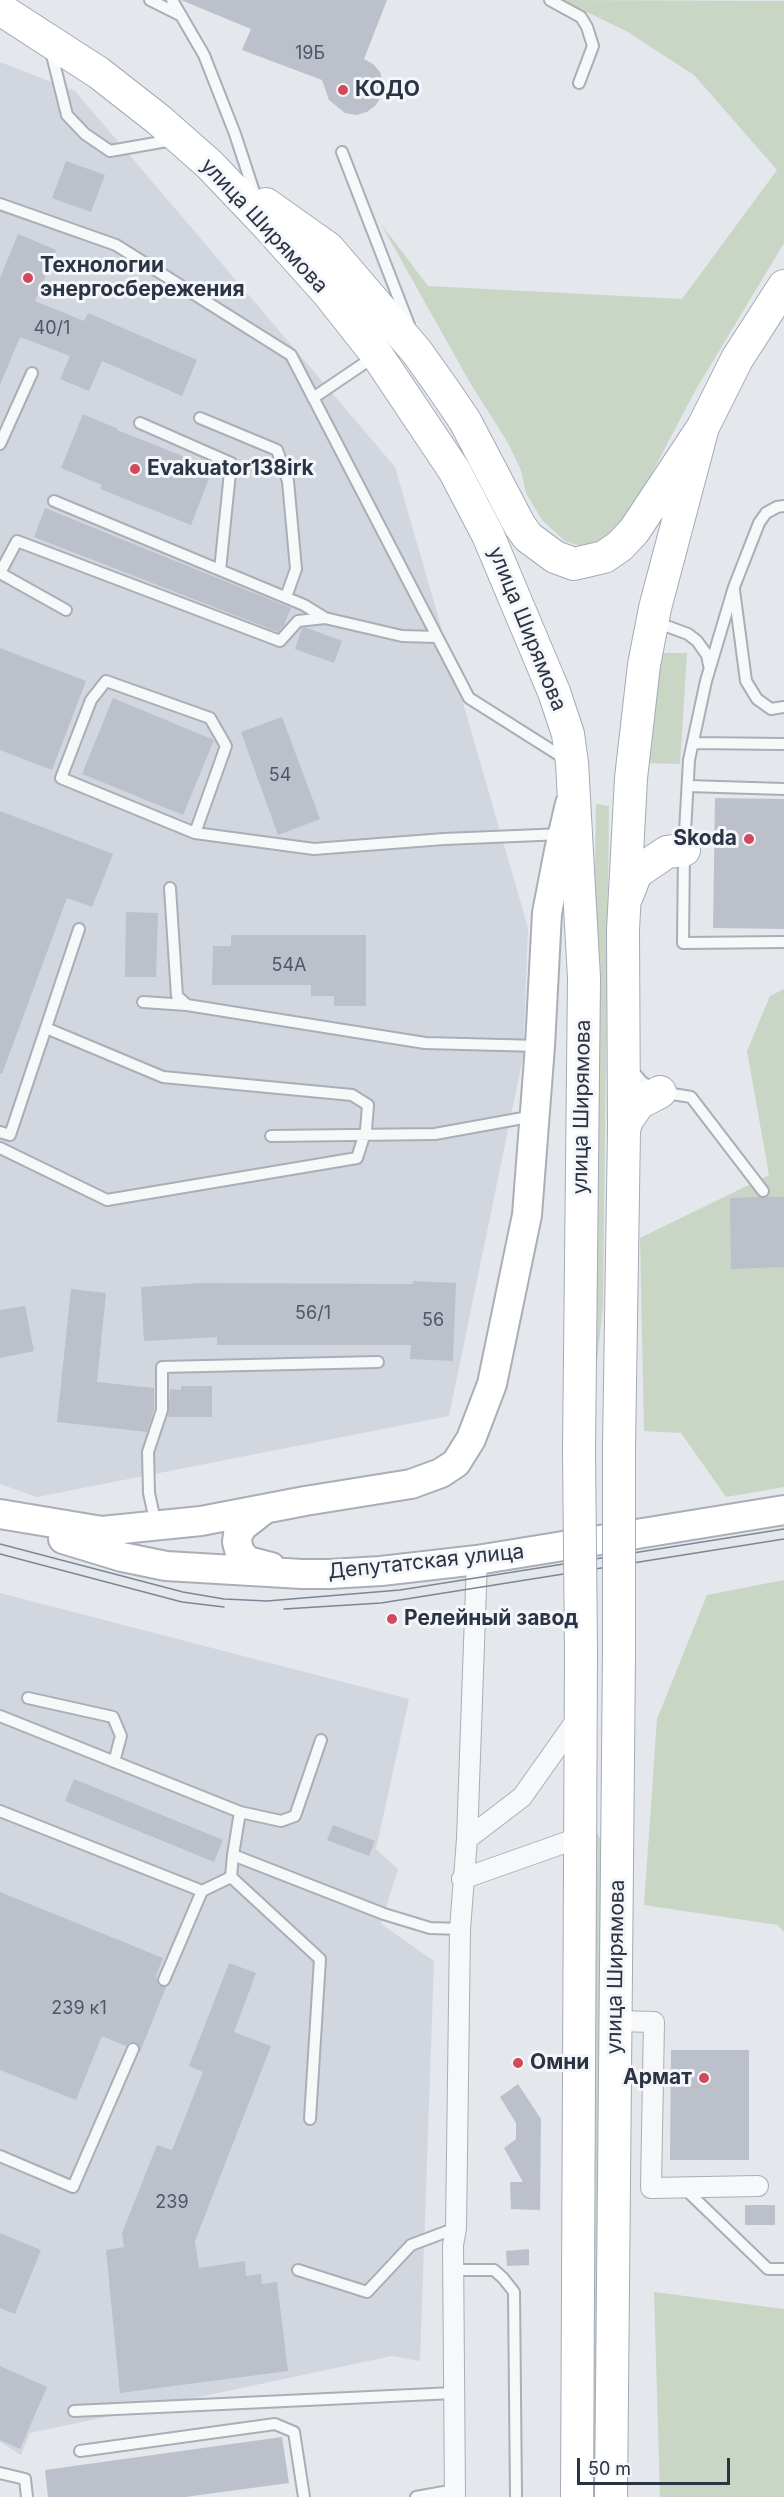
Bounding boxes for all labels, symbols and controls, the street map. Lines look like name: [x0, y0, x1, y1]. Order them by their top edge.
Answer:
house number: 19Б: [295, 43, 325, 65]
place label: КОДО: [355, 77, 420, 103]
marker: КОДО: [336, 83, 350, 97]
street label: улица Ширямова: [195, 153, 333, 299]
place label: Технологии энергосбережения: [40, 253, 245, 303]
marker: Технологии энергосбережения: [21, 271, 35, 285]
house number: 40/1: [34, 318, 70, 340]
place label: Evakuator138irk: [147, 456, 314, 482]
marker: Evakuator138irk: [128, 462, 142, 476]
street label: улица Ширямова: [483, 543, 571, 715]
house number: 54: [269, 765, 291, 787]
place label: Skoda: [673, 826, 737, 852]
marker: Skoda: [742, 832, 756, 846]
house number: 54А: [272, 955, 306, 977]
street label: улица Ширямова: [568, 1019, 596, 1195]
house number: 56/1: [295, 1303, 331, 1325]
house number: 56: [422, 1310, 444, 1332]
street label: Депутатская улица: [327, 1539, 525, 1585]
place label: Релейный завод: [404, 1606, 578, 1632]
marker: Релейный завод: [385, 1612, 399, 1626]
street label: улица Ширямова: [602, 1879, 630, 2055]
house number: 239 к1: [51, 1998, 107, 2020]
place label: Омни: [530, 2050, 589, 2076]
marker: Омни: [511, 2056, 525, 2070]
place label: Армат: [623, 2065, 692, 2091]
marker: Армат: [697, 2071, 711, 2085]
house number: 239: [155, 2192, 189, 2214]
scale bar: [580, 2446, 733, 2484]
text: 50 m: [588, 2458, 631, 2479]

